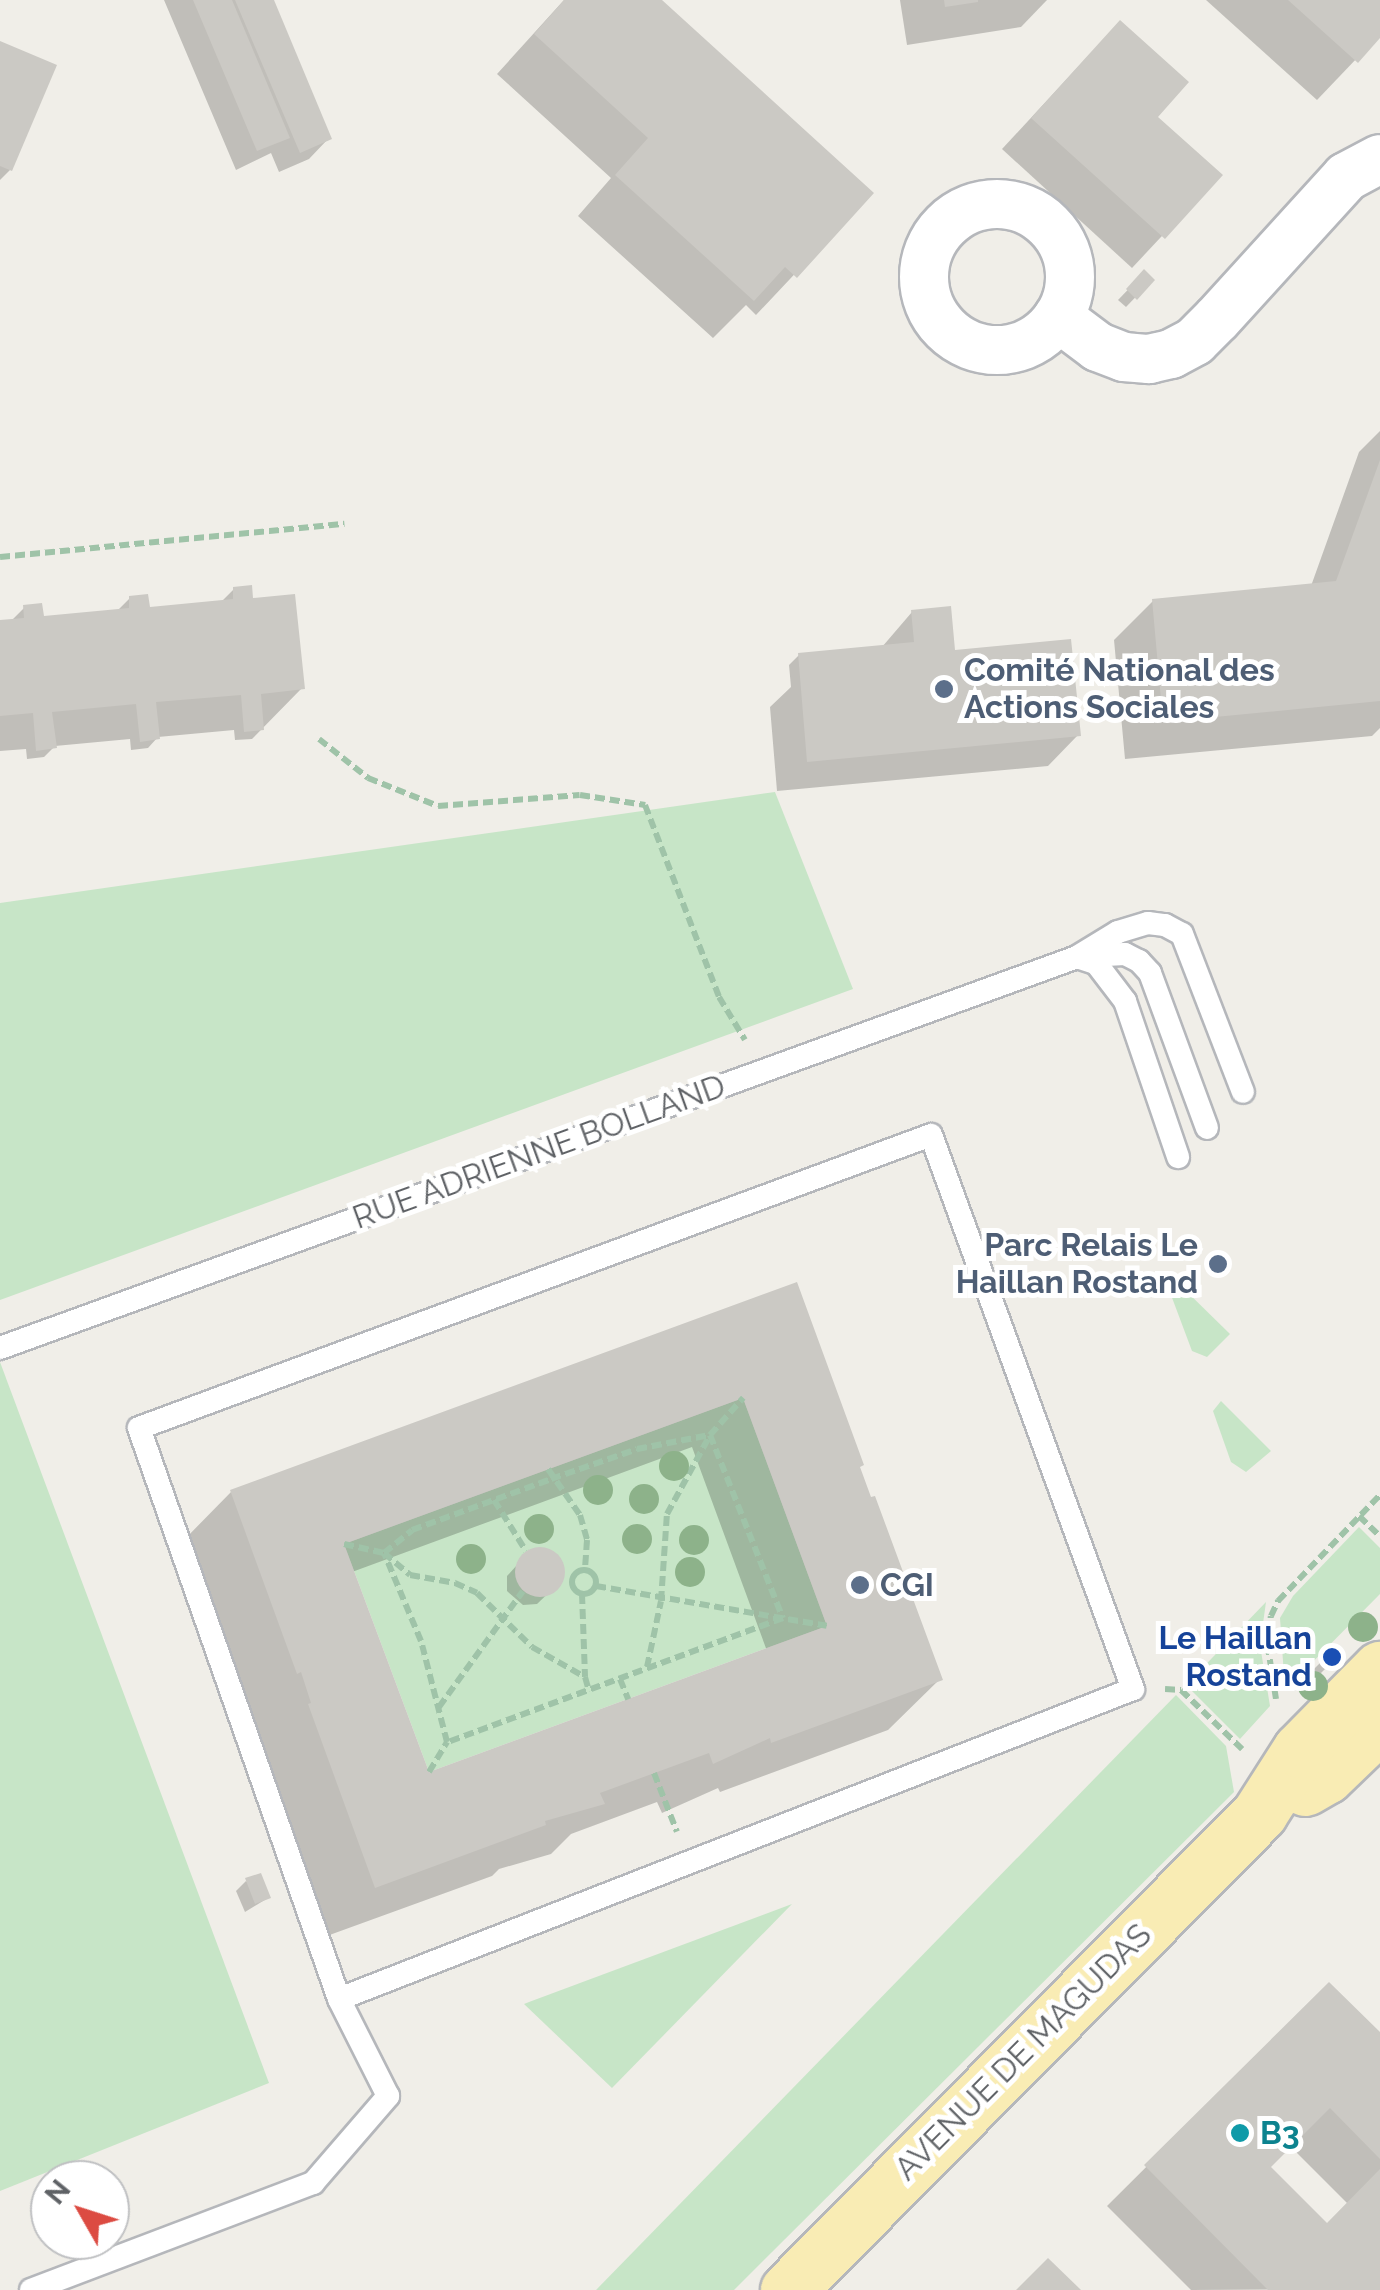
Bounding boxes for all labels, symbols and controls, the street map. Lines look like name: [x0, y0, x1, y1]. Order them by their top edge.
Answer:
place label: Comité National des Actions Sociales: [964, 652, 1276, 727]
marker: Comité National des Actions Sociales: [933, 678, 955, 700]
street label: RUE ADRIENNE BOLLAND: [347, 1067, 731, 1237]
place label: Parc Relais Le Haillan Rostand: [956, 1227, 1198, 1302]
marker: Parc Relais Le Haillan Rostand: [1207, 1253, 1229, 1275]
place label: CGI: [880, 1566, 934, 1604]
marker: CGI: [849, 1574, 871, 1596]
place label: Le Haillan Rostand: [1158, 1620, 1312, 1695]
marker: Le Haillan Rostand: [1321, 1646, 1343, 1668]
street label: AVENUE DE MAGUDAS: [887, 1916, 1159, 2188]
place label: B3: [1260, 2114, 1300, 2152]
marker: B3: [1229, 2122, 1251, 2144]
north arrow: [30, 2160, 130, 2260]
text: N: [38, 2173, 77, 2211]

